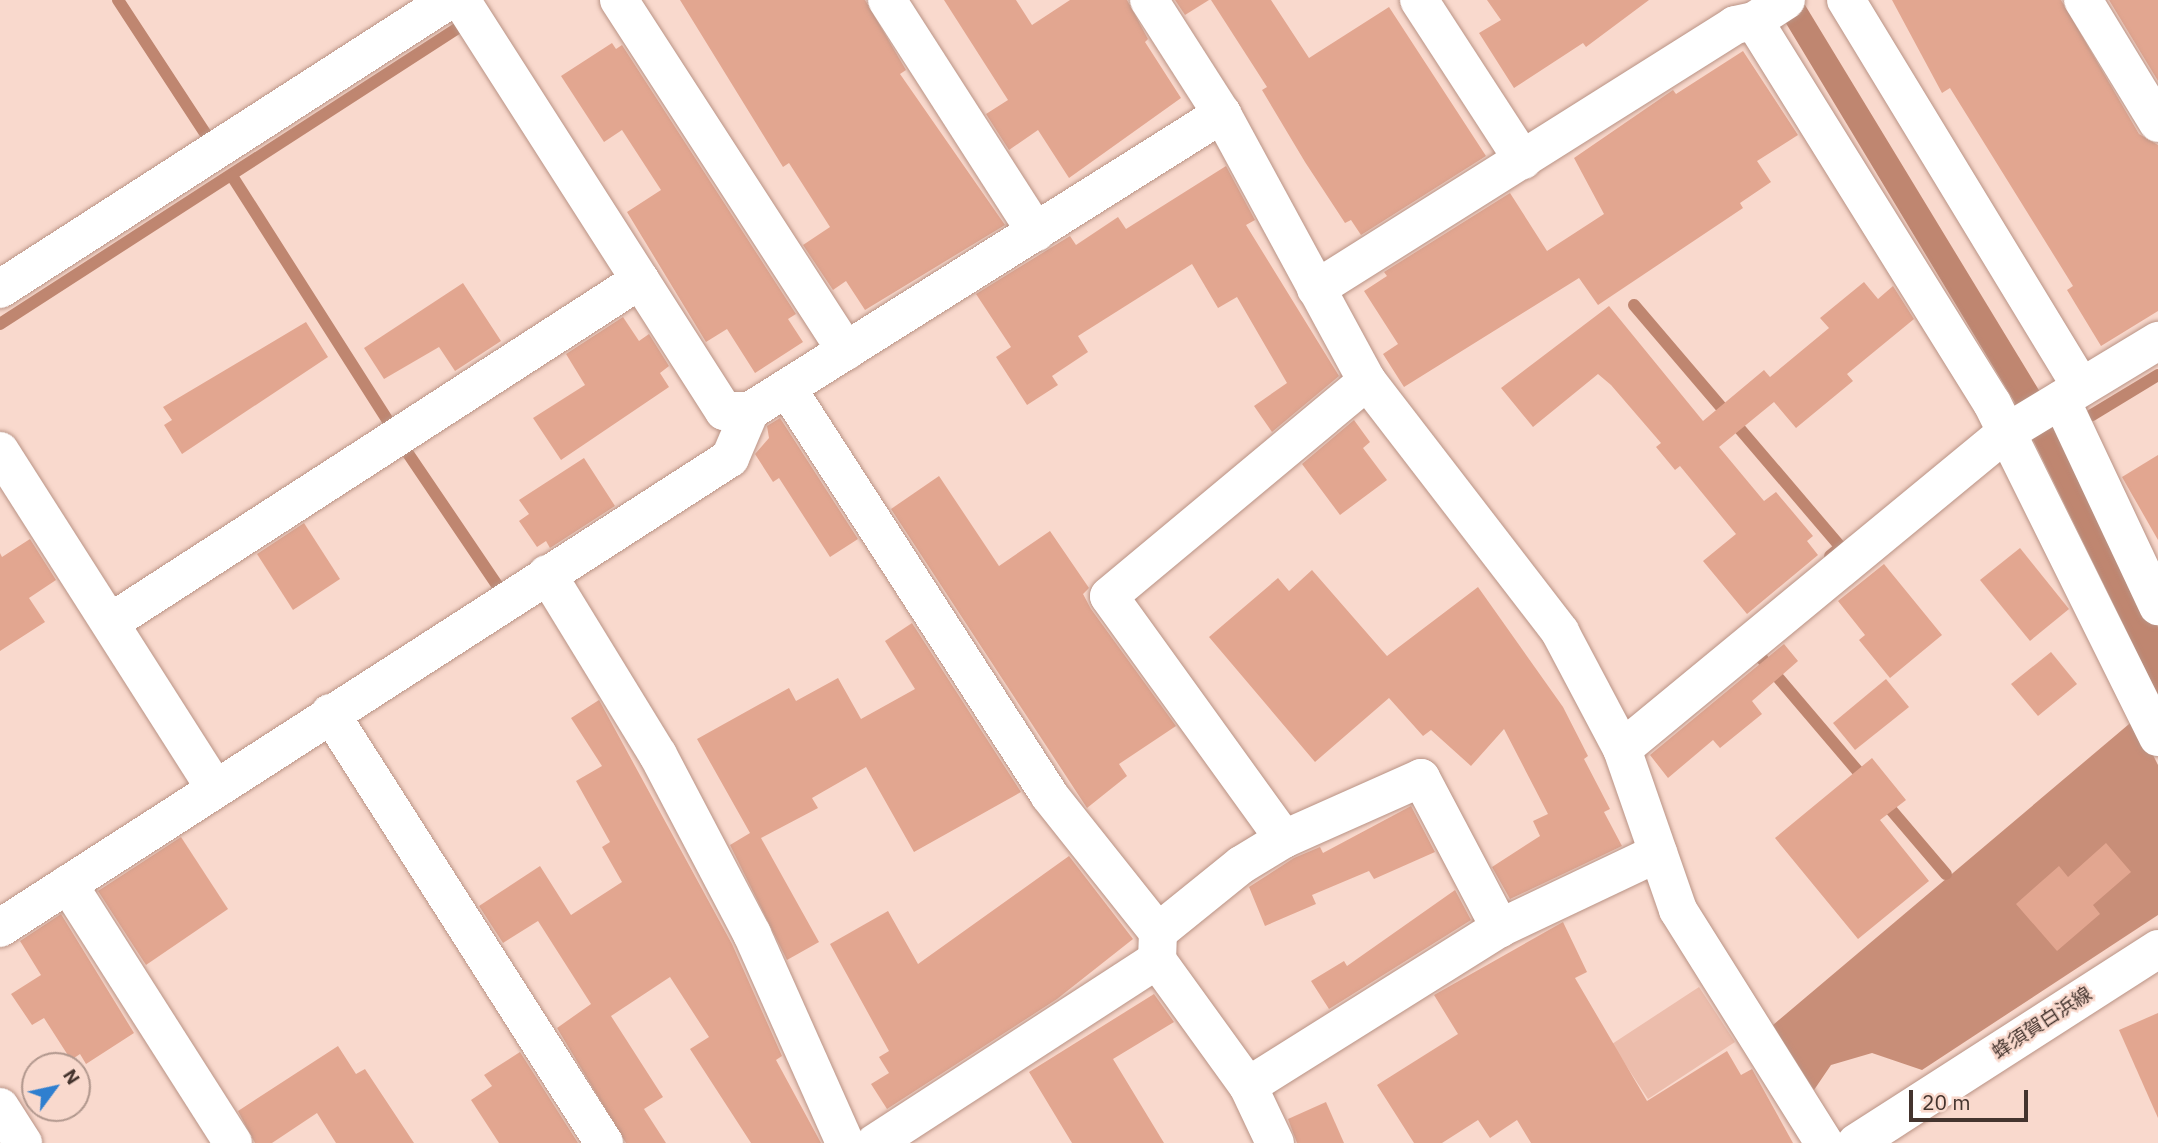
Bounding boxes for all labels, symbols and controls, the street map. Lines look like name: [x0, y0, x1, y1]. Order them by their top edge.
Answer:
street label: 蜂須賀白浜線: [1988, 982, 2096, 1064]
north arrow: [21, 1052, 91, 1122]
text: N: [58, 1064, 86, 1089]
scale bar: [1913, 1076, 2032, 1120]
text: 20 m: [1922, 1088, 1971, 1116]

